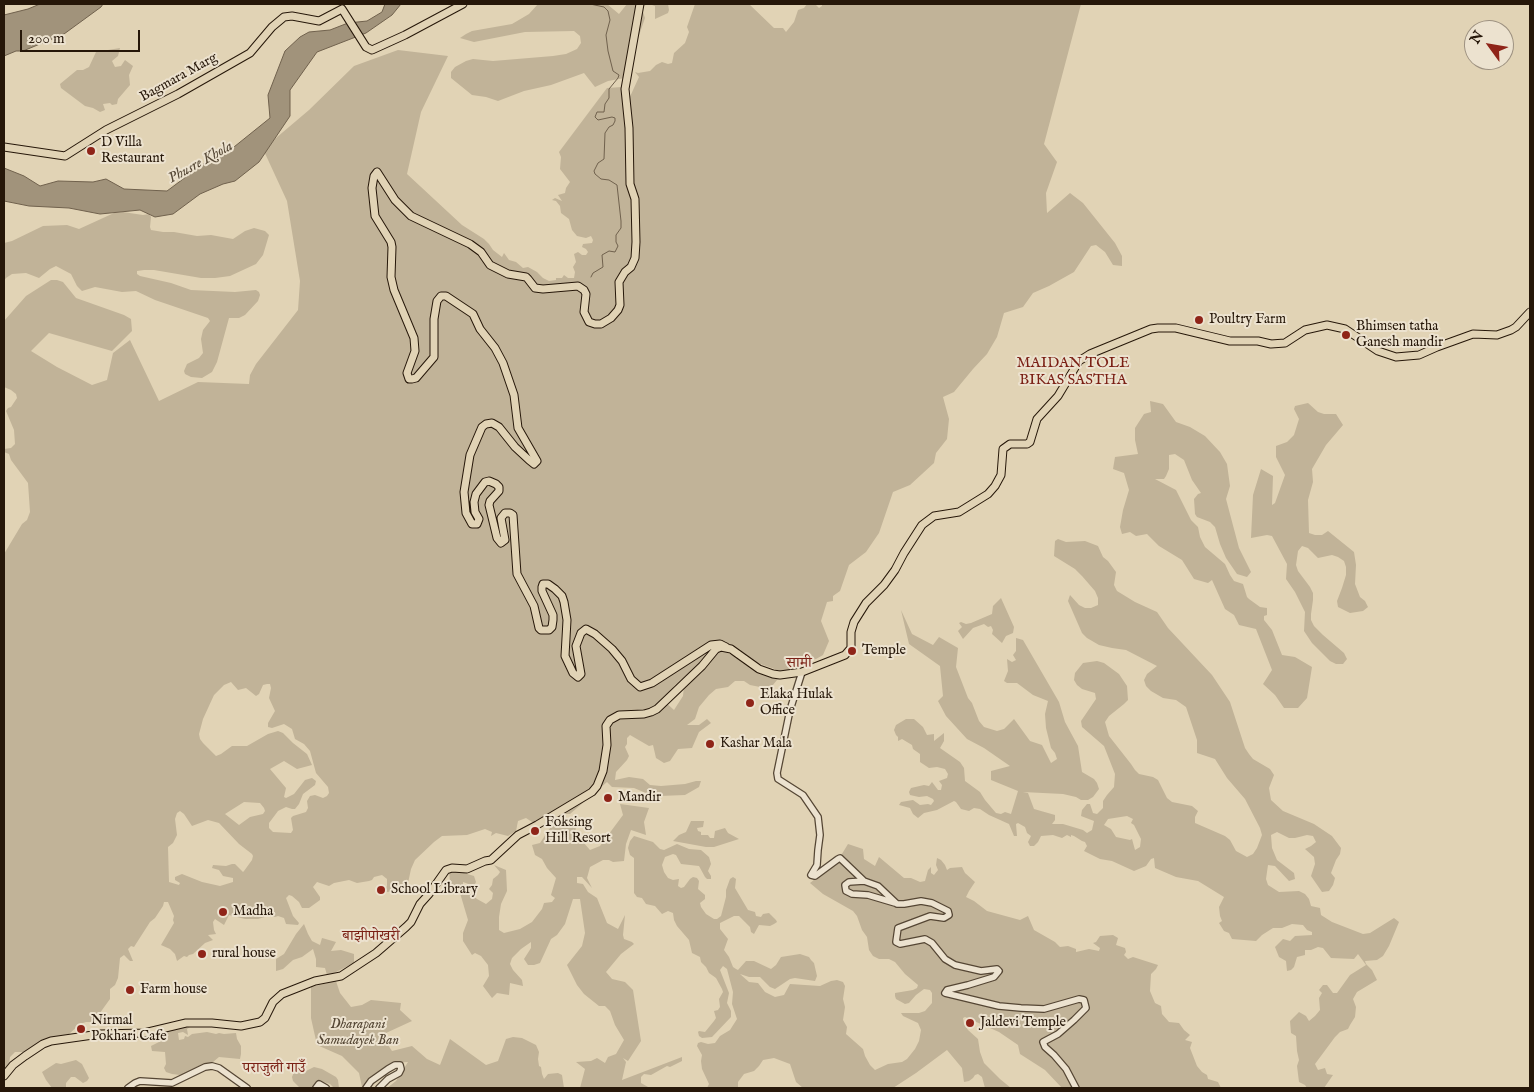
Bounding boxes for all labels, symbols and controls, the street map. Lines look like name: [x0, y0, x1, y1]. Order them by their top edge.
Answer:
scale bar: [22, 20, 142, 52]
north arrow: [1464, 20, 1514, 70]
text: N: [1466, 28, 1488, 47]
text: 200 m: [28, 29, 65, 48]
street label: Bagmara Marg: [137, 50, 221, 106]
place label: D Villa Restaurant: [101, 135, 164, 168]
water label: Phusre Khola: [165, 138, 237, 188]
marker: D Villa Restaurant: [85, 145, 97, 157]
place label: Poultry Farm: [1209, 312, 1286, 328]
marker: Poultry Farm: [1193, 314, 1205, 326]
place label: Bhimsen tatha Ganesh mandir: [1356, 319, 1443, 352]
marker: Bhimsen tatha Ganesh mandir: [1340, 329, 1352, 341]
district label: MAIDAN TOLE BIKAS SASTHA: [1010, 355, 1136, 390]
place label: Temple: [862, 643, 906, 659]
marker: Temple: [846, 645, 858, 657]
district label: सामी: [786, 655, 812, 673]
place label: Elaka Hulak Office: [760, 687, 833, 720]
marker: Elaka Hulak Office: [744, 697, 756, 709]
place label: Kashar Mala: [720, 736, 792, 752]
marker: Kashar Mala: [704, 738, 716, 750]
place label: Mandir: [618, 790, 661, 806]
marker: Mandir: [602, 792, 614, 804]
place label: Foksing Hill Resort: [545, 815, 611, 848]
marker: Foksing Hill Resort: [529, 825, 541, 837]
place label: School Library: [391, 882, 478, 898]
marker: School Library: [375, 884, 387, 896]
place label: Madha: [233, 904, 273, 920]
marker: Madha: [217, 906, 229, 918]
district label: बाझीपोखरी: [342, 928, 400, 946]
place label: rural house: [212, 946, 276, 962]
marker: rural house: [196, 948, 208, 960]
place label: Farm house: [140, 982, 207, 998]
marker: Farm house: [124, 984, 136, 996]
place label: Nirmal Pokhari Cafe: [91, 1013, 167, 1046]
place label: Jaldevi Temple: [980, 1015, 1066, 1031]
park label: Dharapani Samudayek Ban: [317, 1017, 399, 1050]
marker: Jaldevi Temple: [964, 1017, 976, 1029]
marker: Nirmal Pokhari Cafe: [75, 1023, 87, 1035]
district label: पराजुली गाउँ: [243, 1060, 305, 1078]

